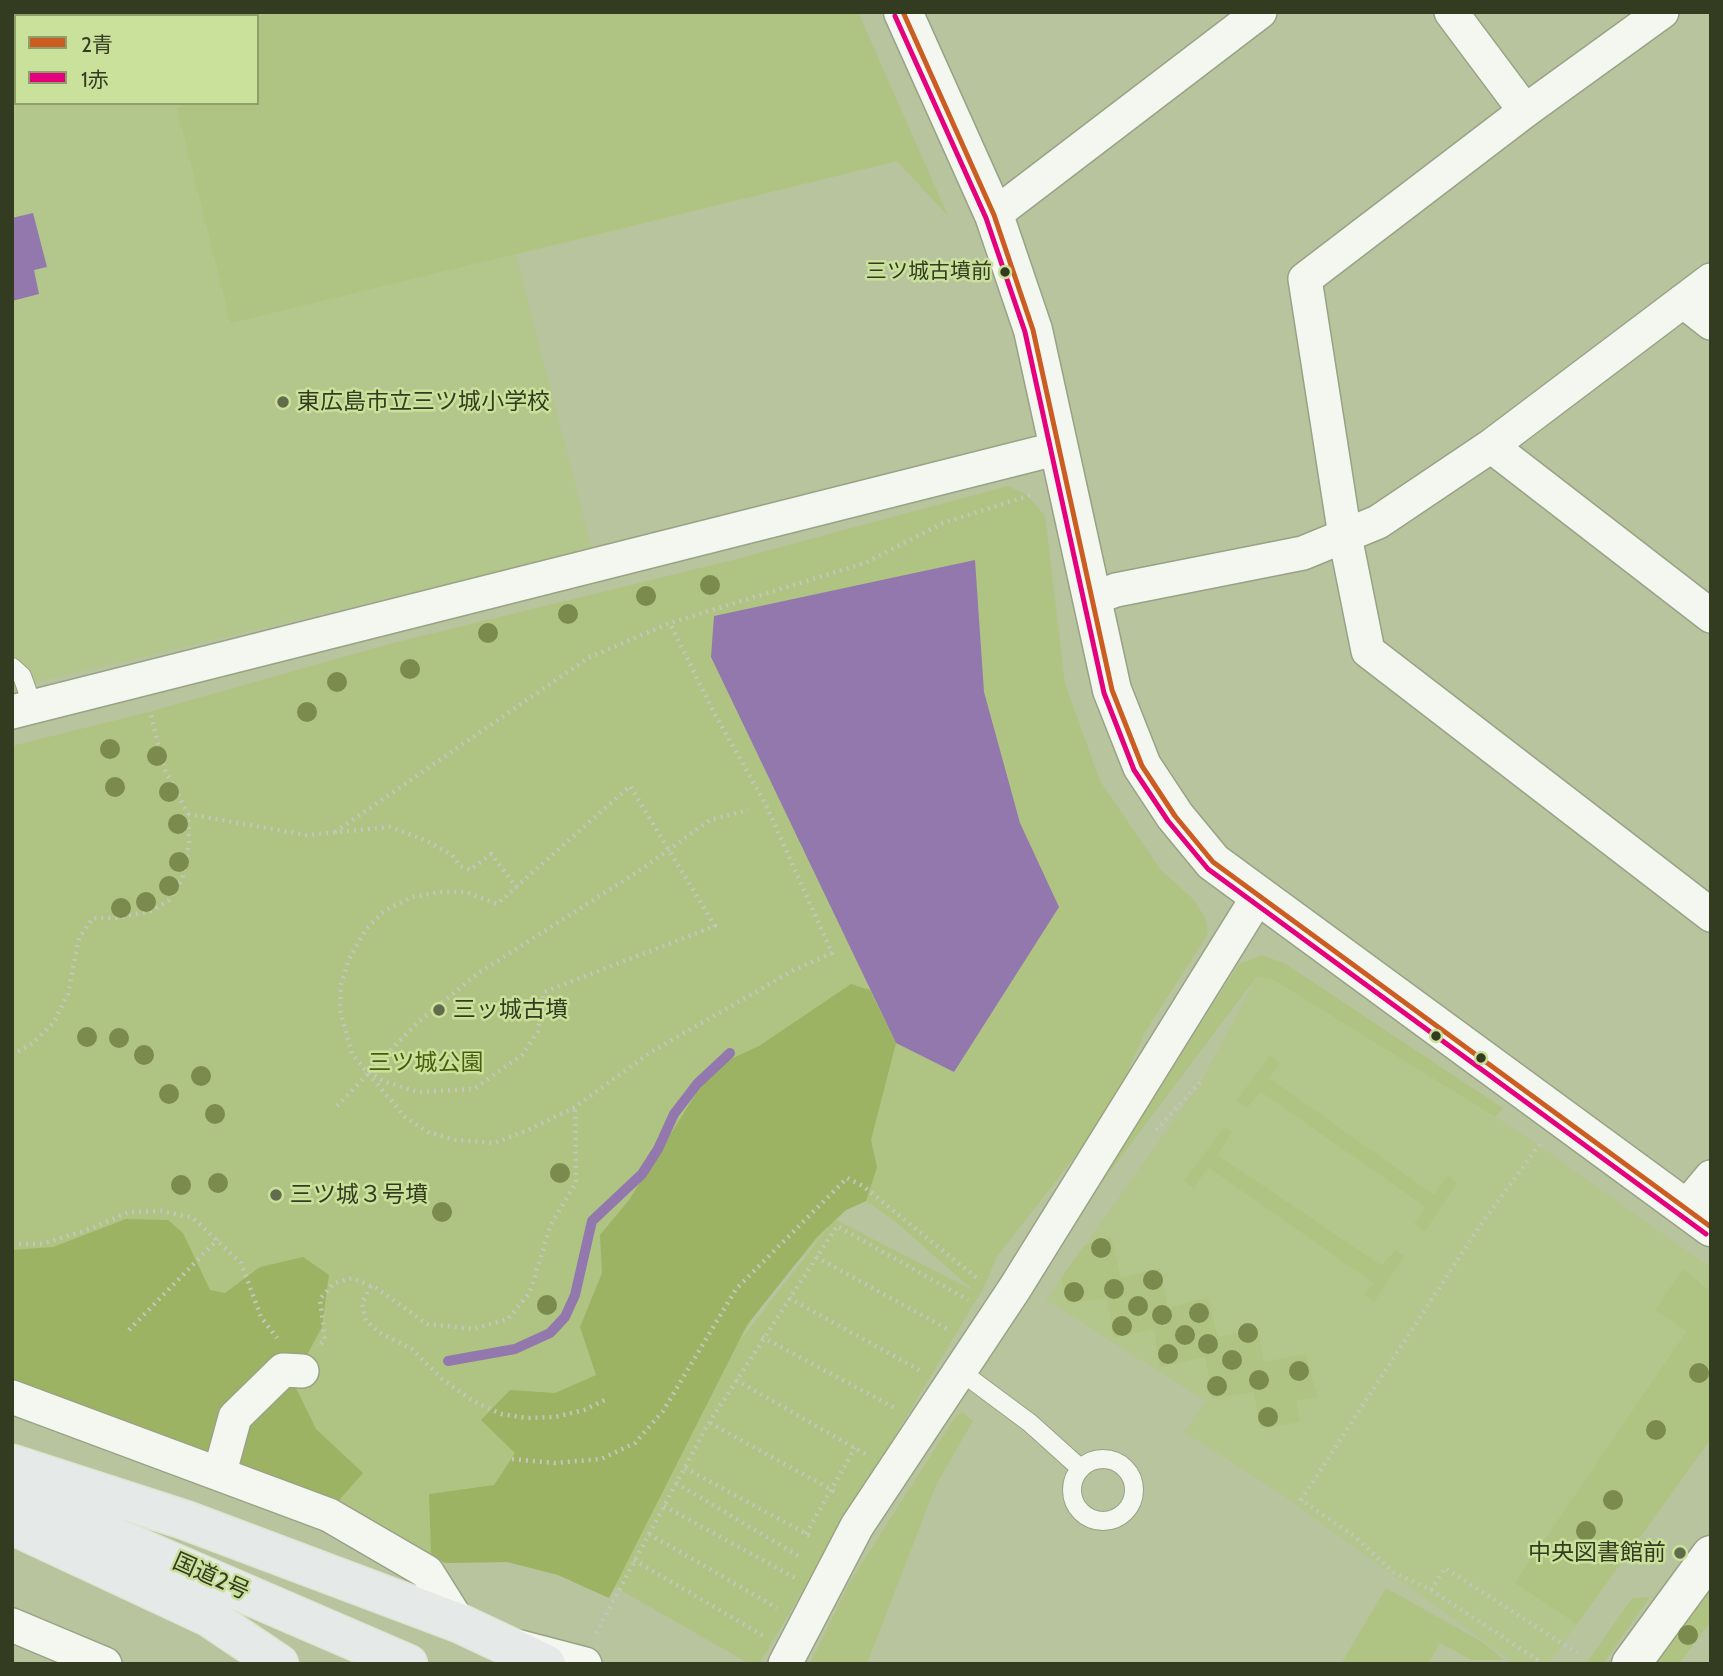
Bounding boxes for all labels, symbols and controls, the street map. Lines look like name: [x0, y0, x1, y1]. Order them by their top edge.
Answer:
legend: [14, 14, 259, 105]
text: 2青: [81, 32, 113, 57]
text: 1赤: [81, 67, 109, 92]
place label: 三ツ城古墳前: [866, 259, 992, 285]
marker: 三ツ城古墳前: [998, 265, 1012, 279]
place label: 東広島市立三ツ城小学校: [297, 388, 550, 416]
marker: 東広島市立三ツ城小学校: [275, 394, 291, 410]
place label: 三ッ城古墳: [453, 996, 568, 1024]
marker: 三ッ城古墳: [431, 1002, 447, 1018]
unlabelled marker: [1429, 1029, 1443, 1043]
park label: 三ツ城公園: [369, 1049, 483, 1077]
unlabelled marker: [1474, 1051, 1488, 1065]
place label: 三ツ城３号墳: [290, 1181, 428, 1209]
marker: 三ツ城３号墳: [268, 1187, 284, 1203]
place label: 中央図書館前: [1528, 1539, 1666, 1567]
marker: 中央図書館前: [1672, 1545, 1688, 1561]
street label: 国道2号: [168, 1548, 254, 1606]

